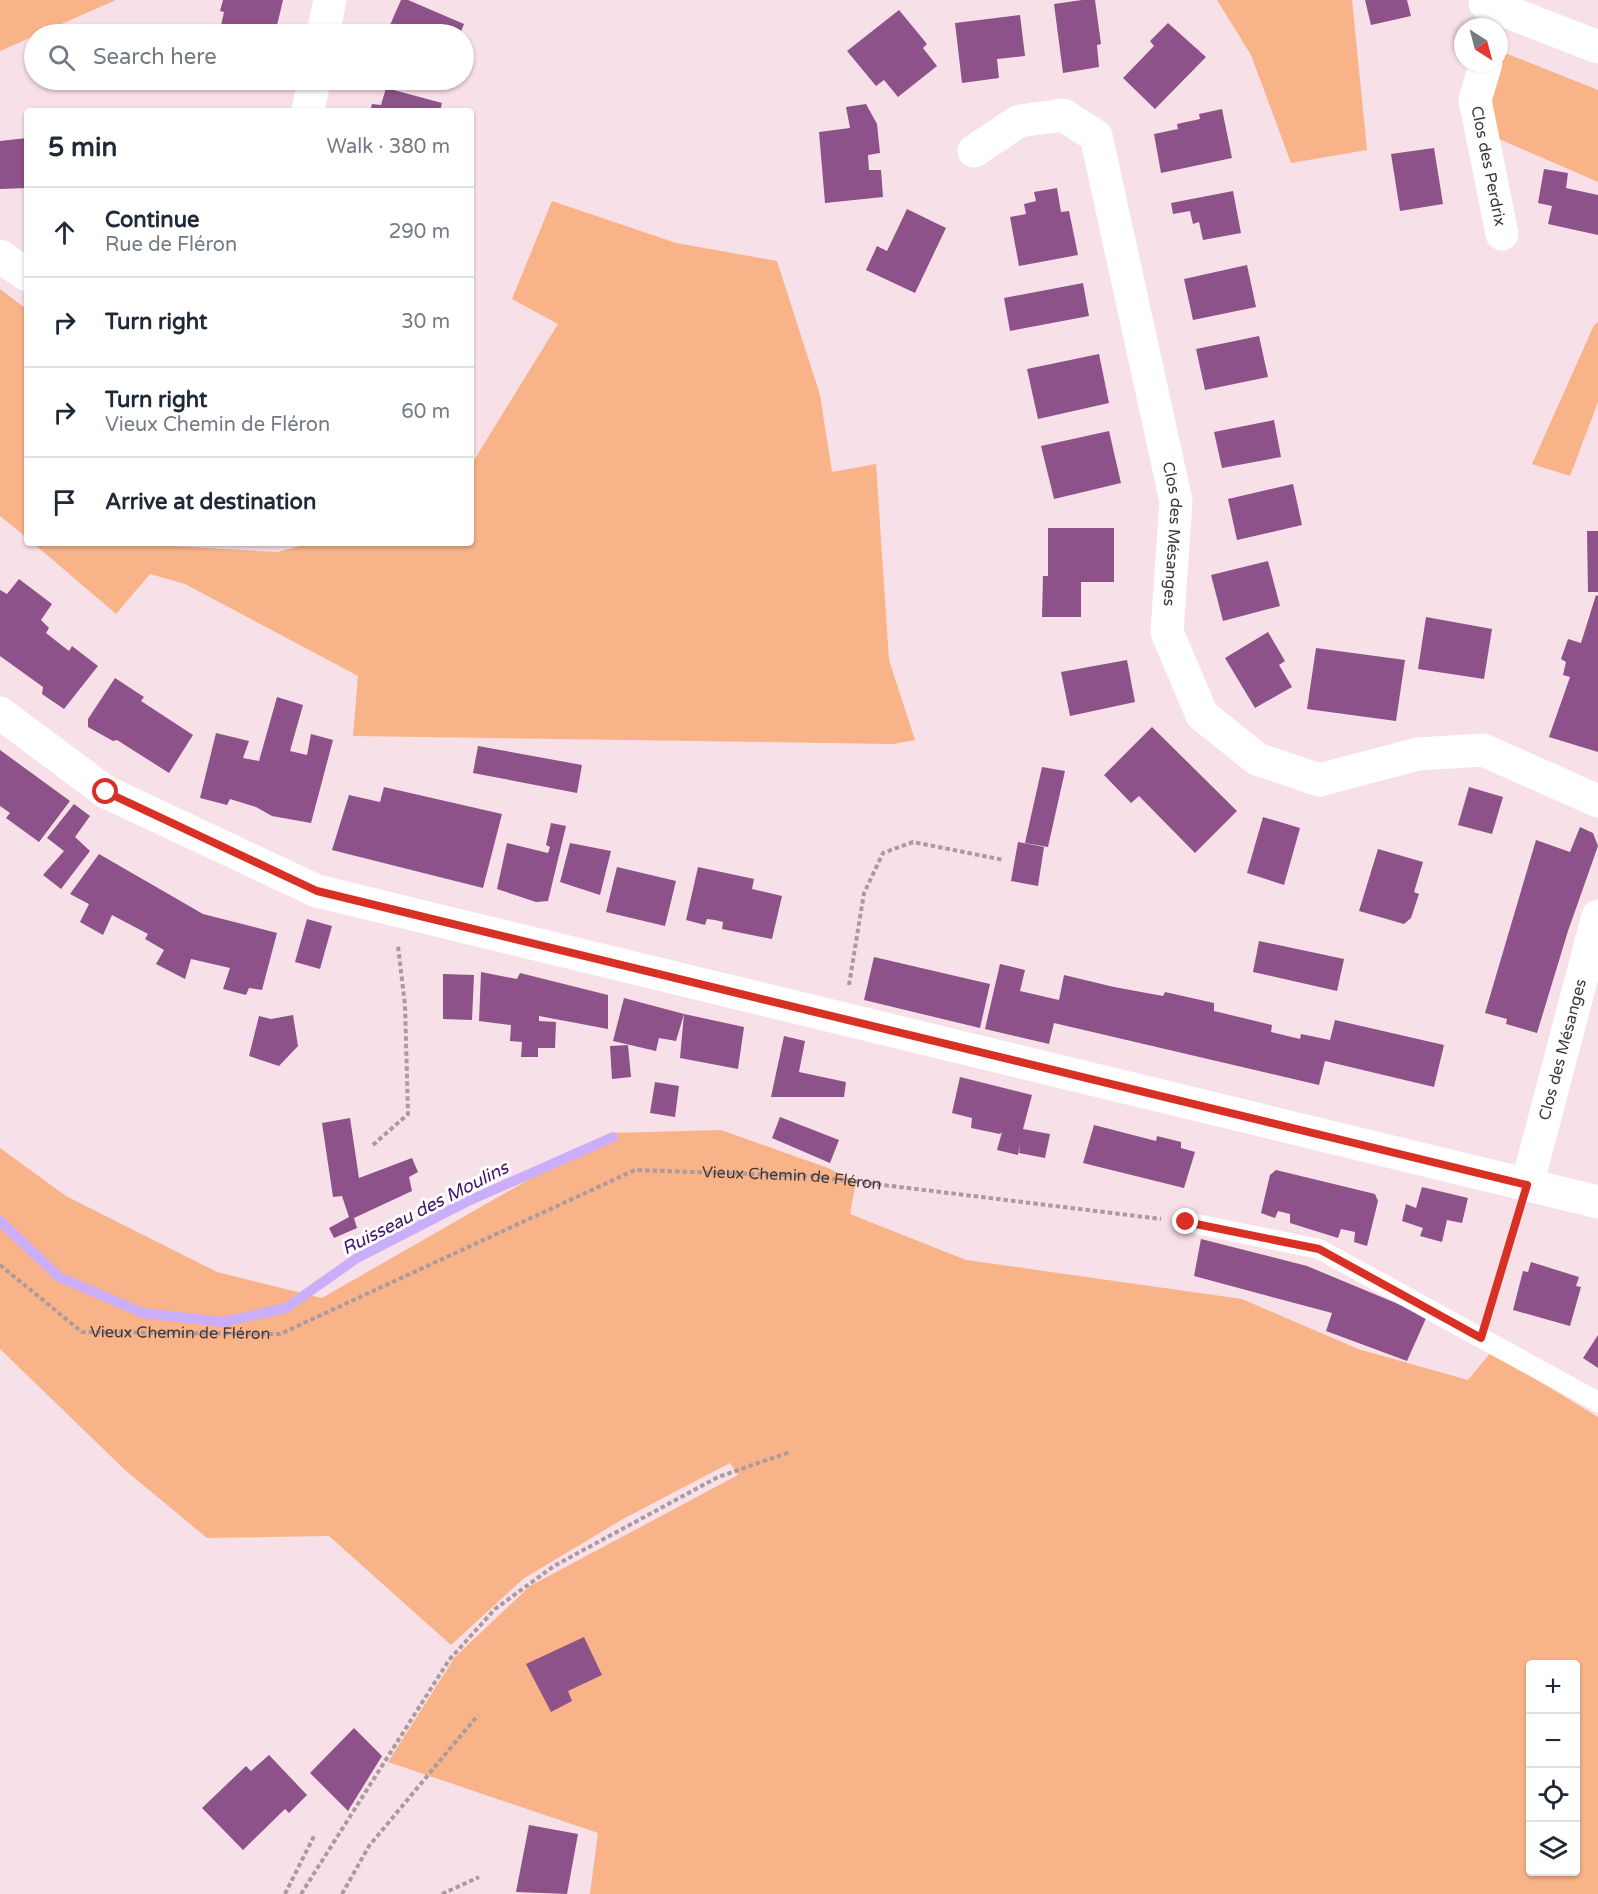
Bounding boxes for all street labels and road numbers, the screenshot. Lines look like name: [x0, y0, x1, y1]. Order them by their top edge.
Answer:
street label: Clos des Perdrix: [1466, 104, 1510, 228]
street label: Clos des Mésanges: [1158, 460, 1186, 607]
street label: Clos des Mésanges: [1535, 977, 1591, 1122]
street label: Vieux Chemin de Fléron: [702, 1162, 883, 1195]
street label: Vieux Chemin de Fléron: [90, 1322, 270, 1344]

